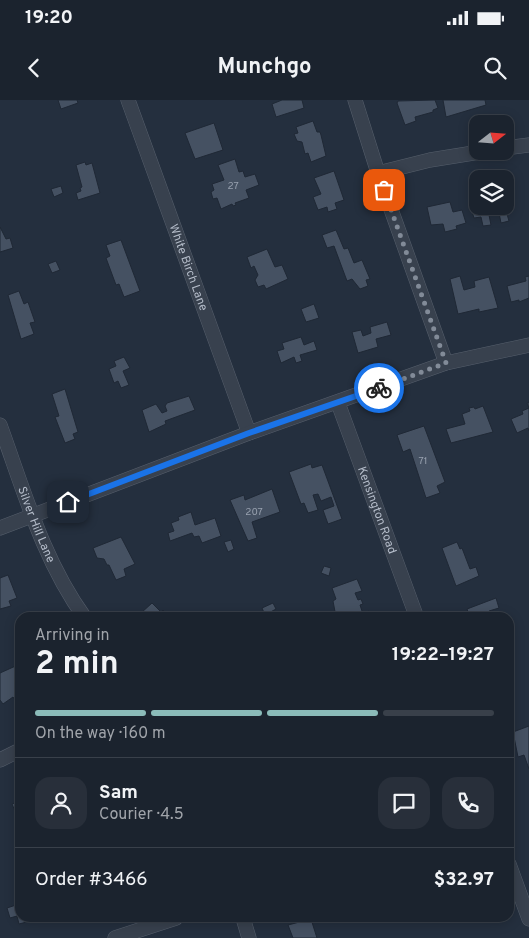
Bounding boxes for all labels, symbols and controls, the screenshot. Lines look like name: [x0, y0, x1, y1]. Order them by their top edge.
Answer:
text: 19:20: [25, 6, 73, 30]
icon: back: [20, 54, 48, 82]
text: Munchgo: [218, 54, 312, 81]
icon: search: [481, 54, 509, 82]
north arrow: [469, 115, 514, 160]
map controls: [469, 115, 514, 215]
pin: [363, 169, 405, 211]
button: layers: [469, 170, 514, 215]
icon: bag: [370, 176, 398, 204]
house number: 27: [227, 180, 239, 193]
street label: White Birch Lane: [165, 222, 211, 313]
courier: [354, 363, 404, 413]
icon: bike: [365, 374, 393, 402]
house number: 71: [418, 455, 428, 468]
street label: Kensington Road: [353, 464, 400, 556]
pin: [47, 481, 89, 523]
street label: Silver Hill Lane: [13, 485, 58, 566]
icon: home: [54, 488, 82, 516]
house number: 207: [245, 506, 263, 519]
text: Arriving in: [35, 626, 110, 646]
text: 19:22–19:27: [392, 643, 494, 667]
text: 2 min: [35, 645, 119, 685]
text: On the way · 160 m: [35, 724, 166, 744]
button: person: [35, 777, 87, 829]
button: chat: [378, 777, 430, 829]
button: phone: [442, 777, 494, 829]
text: Sam: [99, 781, 138, 805]
text: Courier · 4.5: [99, 805, 184, 825]
text: Order #3466: [35, 868, 148, 892]
text: $32.97: [434, 868, 494, 892]

